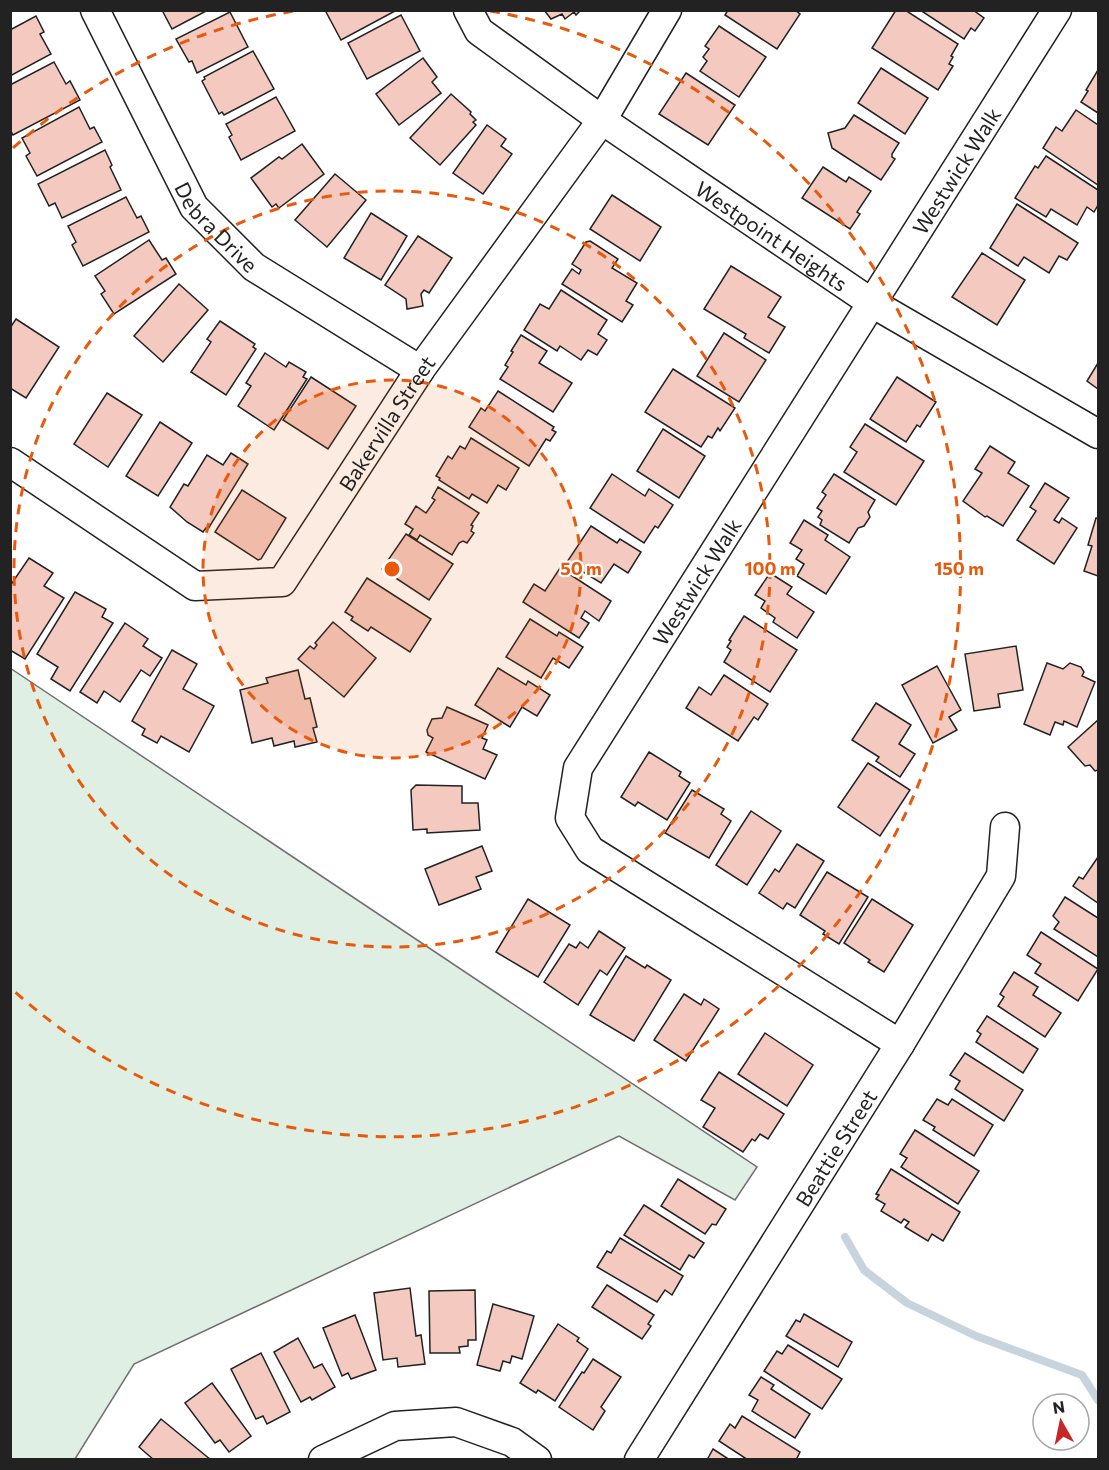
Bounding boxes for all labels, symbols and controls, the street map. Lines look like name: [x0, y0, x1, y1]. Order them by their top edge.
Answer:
street label: Westwick Walk: [906, 102, 1005, 238]
street label: Westpoint Heights: [691, 175, 853, 296]
street label: Debra Drive: [171, 177, 264, 277]
street label: Bakervilla Street: [333, 350, 439, 495]
street label: Westwick Walk: [647, 513, 745, 649]
text: 50 m: [560, 557, 602, 579]
text: 100 m: [744, 557, 796, 579]
text: 150 m: [934, 557, 984, 579]
centre of rings: [382, 559, 402, 579]
street label: Beattie Street: [789, 1085, 881, 1210]
north arrow: [1031, 1392, 1091, 1452]
text: N: [1051, 1396, 1066, 1417]

